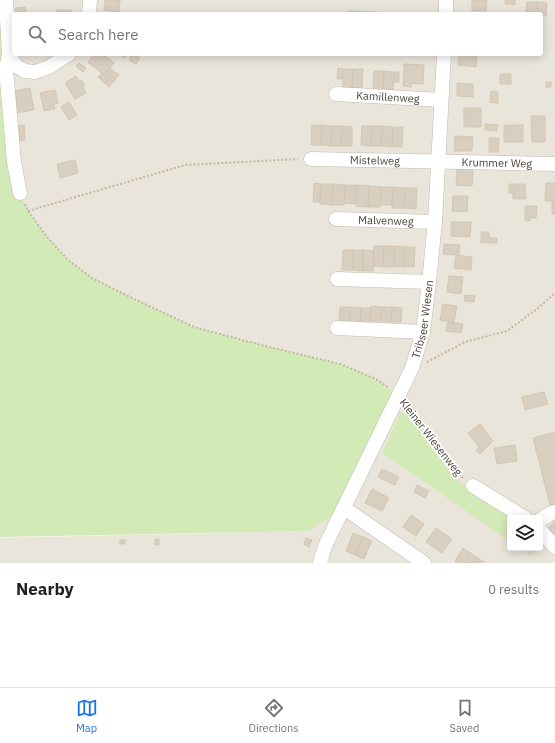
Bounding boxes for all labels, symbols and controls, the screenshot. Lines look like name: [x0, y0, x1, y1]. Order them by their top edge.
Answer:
search box: [12, 12, 543, 56]
icon: search: [26, 23, 48, 45]
text: Search here: [58, 25, 138, 44]
street label: Kamillenweg: [356, 88, 420, 106]
street label: Mistelweg: [350, 153, 400, 168]
street label: Krummer Weg: [462, 155, 533, 171]
street label: Malvenweg: [358, 213, 414, 228]
street label: Tribseer Wiesen: [408, 279, 436, 360]
street label: Kleiner Wiesenweg: [397, 396, 466, 479]
map controls: [507, 515, 543, 551]
button: layers: [507, 515, 543, 551]
text: Nearby: [16, 578, 74, 600]
text: 0 results: [488, 581, 539, 598]
tab: Map: [76, 697, 98, 735]
tab: Directions: [249, 697, 299, 735]
tab: Saved: [450, 697, 479, 735]

